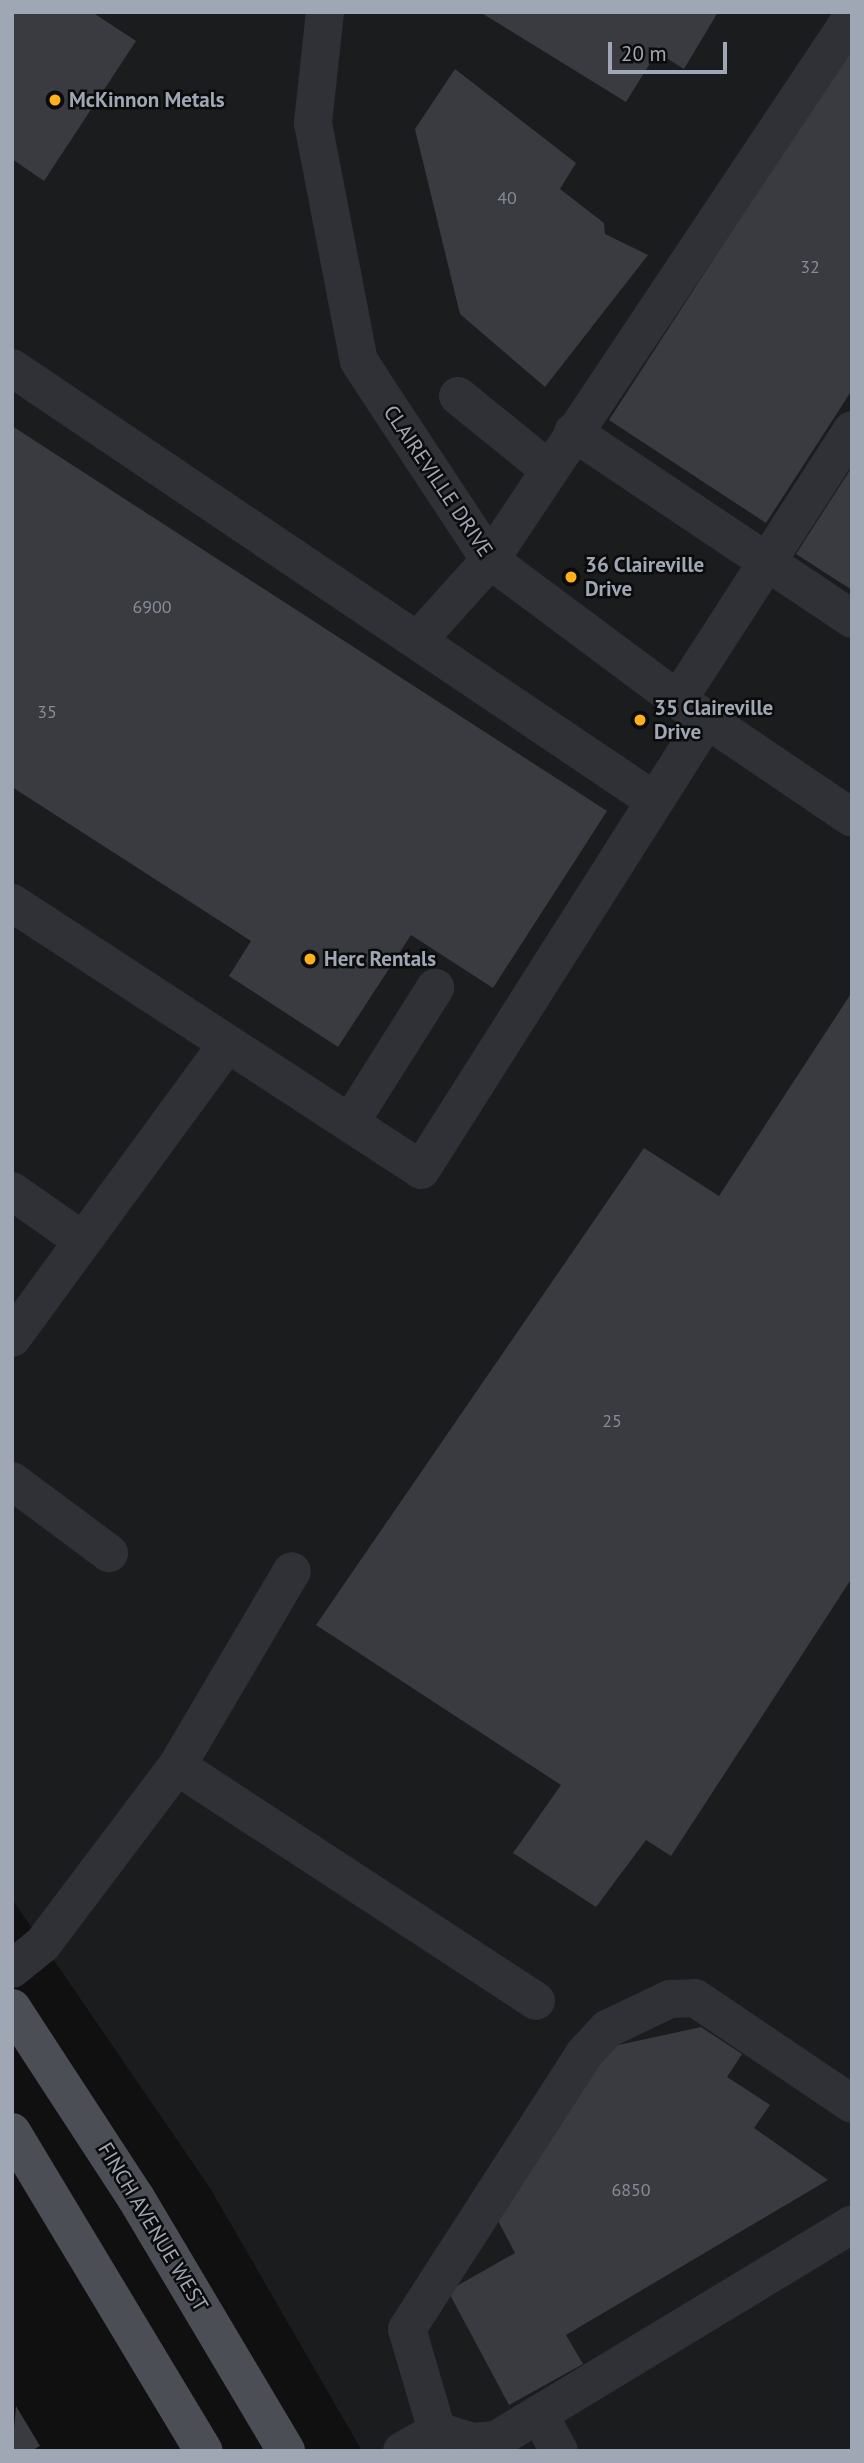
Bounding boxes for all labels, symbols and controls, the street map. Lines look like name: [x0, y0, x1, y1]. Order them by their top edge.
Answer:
scale bar: [612, 28, 731, 72]
text: 20 m: [621, 40, 667, 67]
place label: McKinnon Metals: [69, 87, 225, 113]
marker: McKinnon Metals: [47, 92, 63, 108]
house number: 40: [497, 187, 517, 209]
house number: 32: [800, 256, 820, 278]
street label: CLAIREVILLE DRIVE: [378, 400, 498, 562]
place label: 36 Claireville Drive: [585, 552, 705, 602]
marker: 36 Claireville Drive: [563, 569, 579, 585]
house number: 6900: [132, 596, 172, 618]
place label: 35 Claireville Drive: [654, 695, 774, 745]
house number: 35: [37, 701, 57, 723]
marker: 35 Claireville Drive: [632, 712, 648, 728]
place label: Herc Rentals: [324, 946, 437, 972]
marker: Herc Rentals: [302, 951, 318, 967]
house number: 25: [602, 1410, 622, 1432]
street label: FINCH AVENUE WEST: [92, 2138, 214, 2316]
house number: 6850: [611, 2179, 651, 2201]

